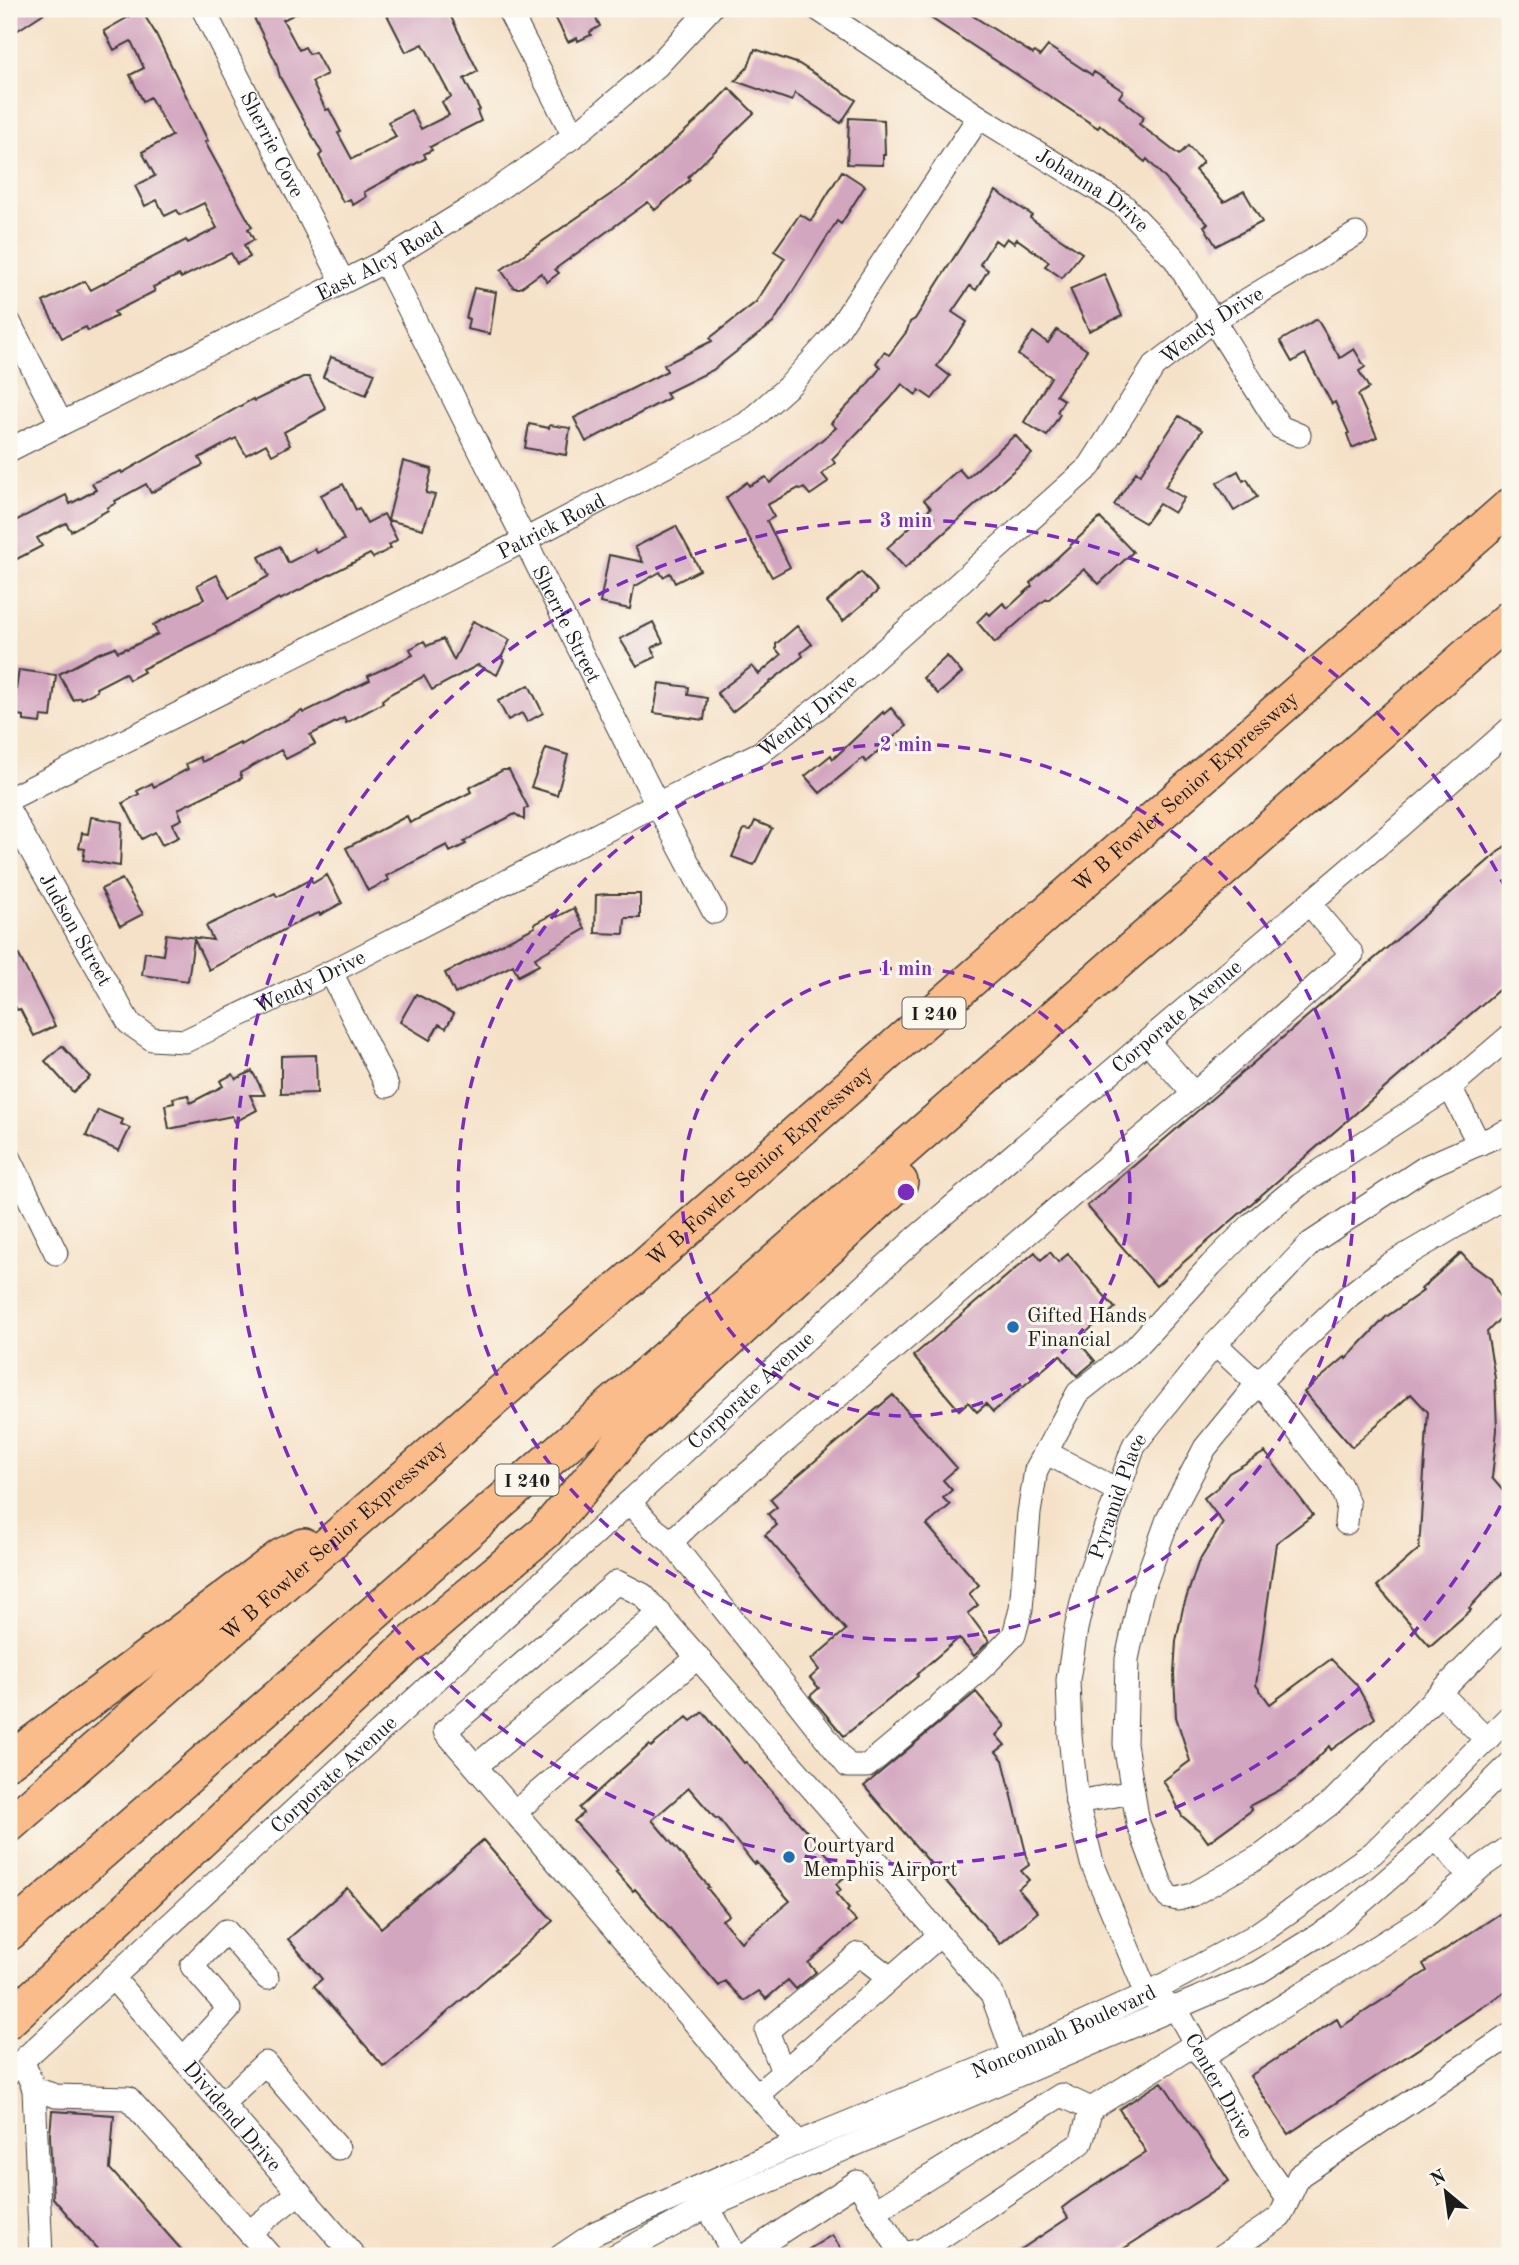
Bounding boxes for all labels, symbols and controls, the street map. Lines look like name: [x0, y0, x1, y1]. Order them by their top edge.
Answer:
street label: Sherrie Cove: [235, 89, 307, 201]
street label: Johanna Drive: [1031, 145, 1152, 237]
street label: East Alcy Road: [313, 219, 448, 306]
street label: Wendy Drive: [1157, 284, 1267, 369]
street label: Patrick Road: [495, 491, 609, 564]
text: 3 min: [880, 511, 932, 532]
street label: Sherrie Street: [527, 563, 604, 687]
street label: Wendy Drive: [755, 671, 861, 762]
street label: W B Fowler Senior Expressway: [1070, 688, 1303, 897]
text: 2 min: [880, 735, 932, 756]
street label: Judson Street: [35, 870, 115, 990]
street label: Wendy Drive: [252, 947, 369, 1018]
street label: Corporate Avenue: [1109, 957, 1246, 1078]
text: 1 min: [880, 959, 932, 980]
road number: I 240: [902, 998, 965, 1028]
street label: W B Fowler Senior Expressway: [644, 1062, 877, 1271]
centre of rings: [894, 1180, 918, 1204]
place label: Gifted Hands Financial: [1027, 1306, 1147, 1351]
marker: Gifted Hands Financial: [1005, 1319, 1021, 1335]
street label: Corporate Avenue: [684, 1328, 819, 1454]
street label: Pyramid Place: [1086, 1429, 1151, 1562]
street label: W B Fowler Senior Expressway: [218, 1437, 451, 1645]
road number: I 240: [496, 1464, 558, 1496]
street label: Corporate Avenue: [267, 1712, 402, 1838]
place label: Courtyard Memphis Airport: [803, 1836, 957, 1881]
marker: Courtyard Memphis Airport: [781, 1849, 797, 1865]
street label: Nonconnah Boulevard: [969, 1982, 1160, 2083]
street label: Center Drive: [1180, 2030, 1256, 2143]
street label: Dividend Drive: [178, 2058, 285, 2176]
north arrow: [1410, 2156, 1480, 2226]
text: N: [1428, 2167, 1450, 2191]

